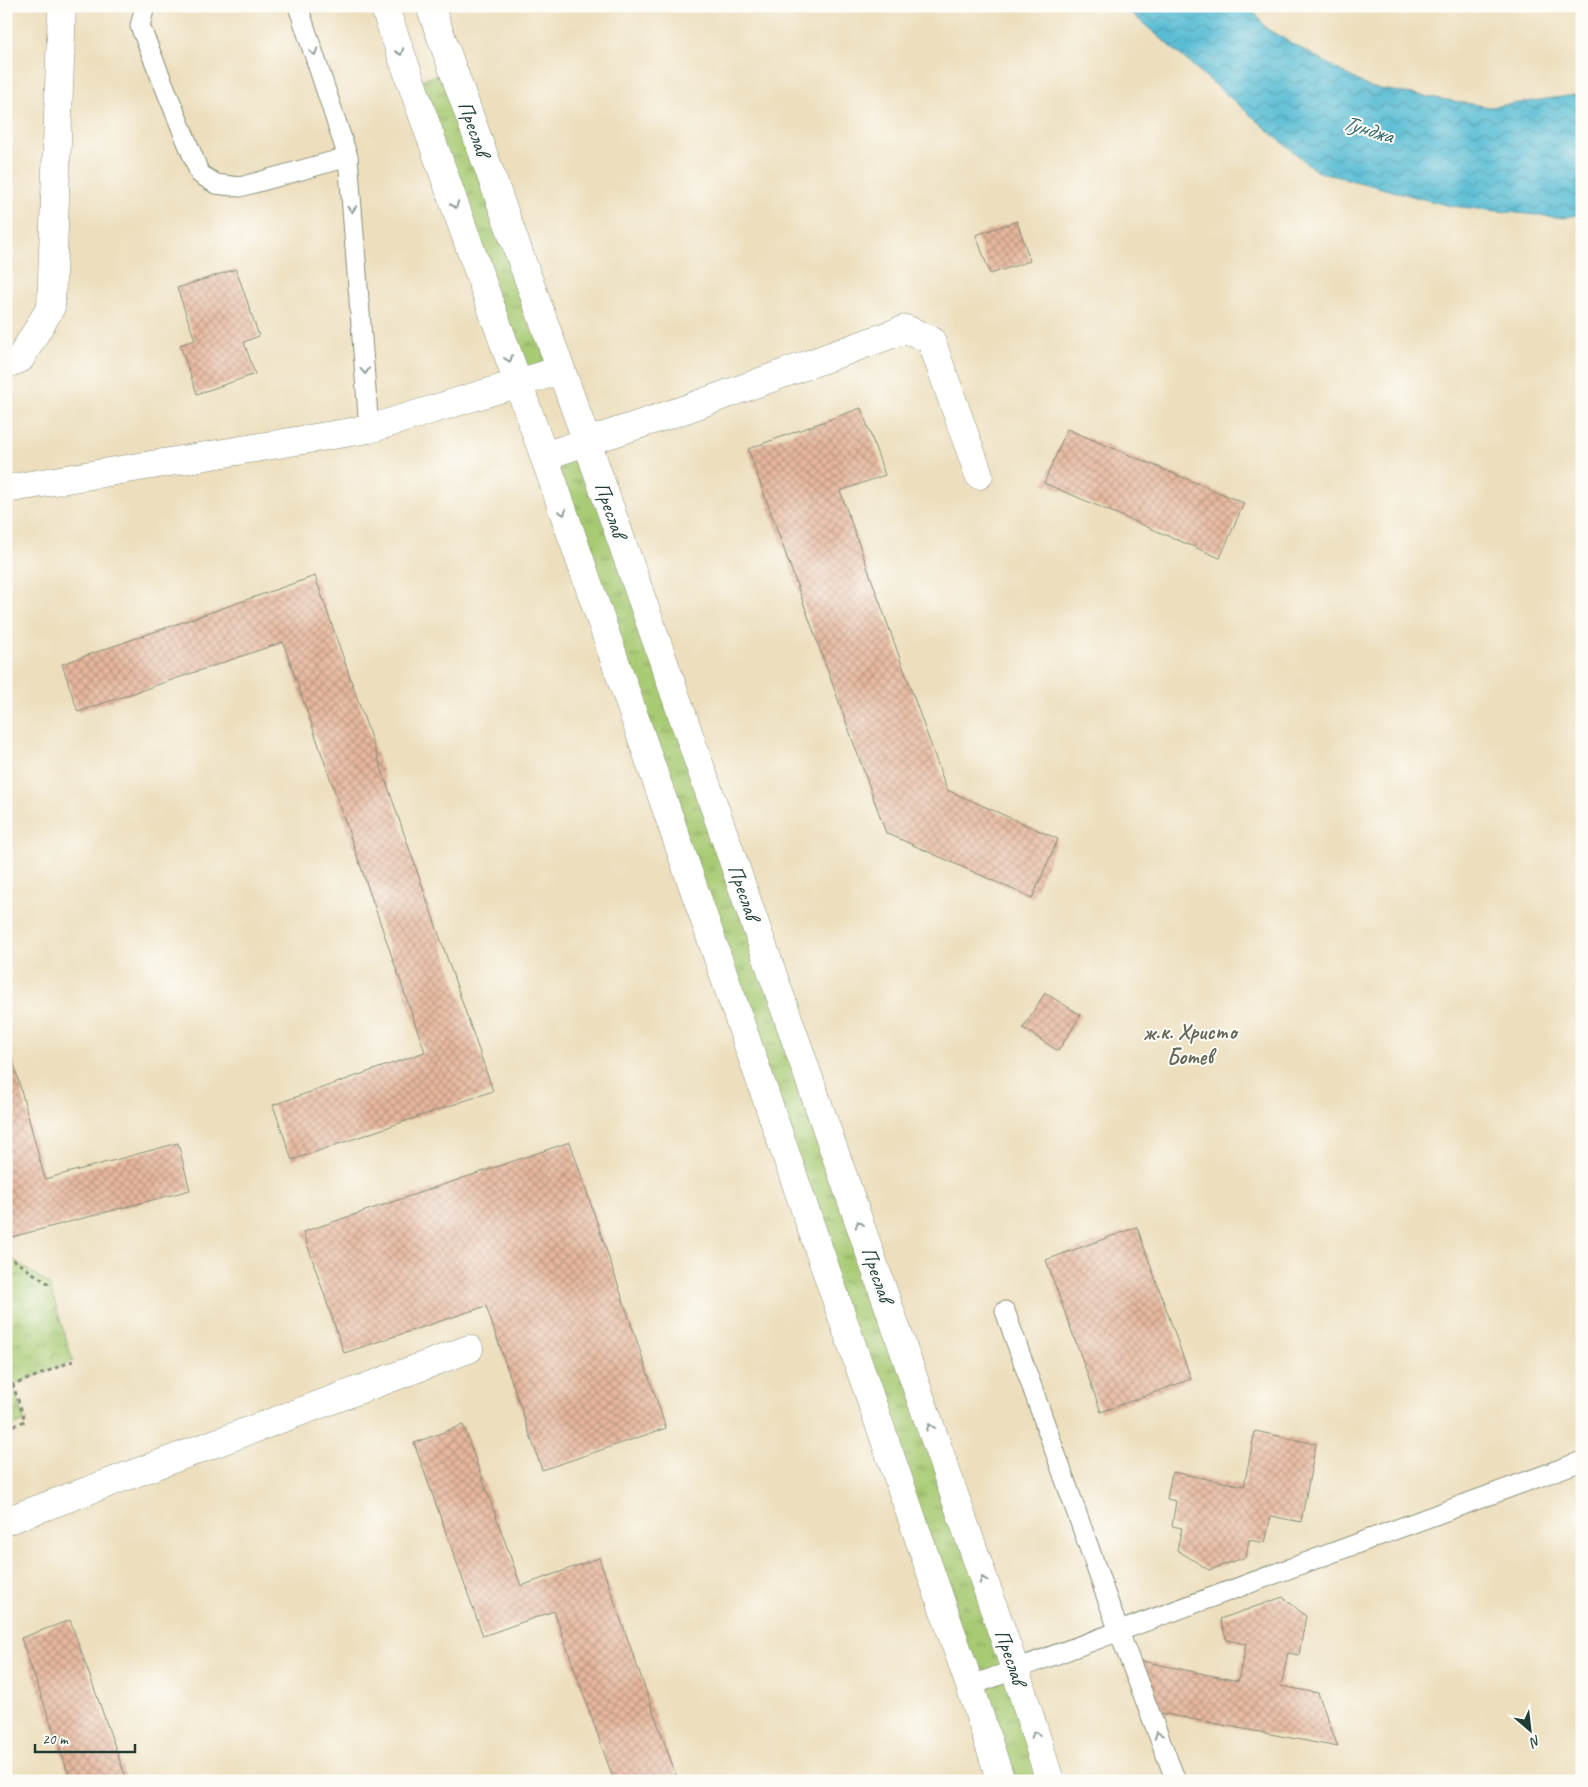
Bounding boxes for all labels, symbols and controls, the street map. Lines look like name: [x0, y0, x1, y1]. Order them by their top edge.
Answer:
one-way arrow: [394, 47, 404, 56]
one-way arrow: [308, 48, 318, 56]
street label: Преслав: [452, 97, 497, 164]
water label: Тунджа: [1339, 108, 1398, 150]
one-way arrow: [449, 201, 459, 209]
one-way arrow: [347, 205, 358, 213]
one-way arrow: [503, 354, 513, 362]
one-way arrow: [359, 367, 370, 375]
street label: Преслав: [589, 479, 634, 545]
one-way arrow: [557, 507, 567, 515]
street label: Преслав: [722, 861, 767, 927]
district label: ж.к. Христо Ботев: [1143, 1018, 1239, 1071]
one-way arrow: [855, 1220, 865, 1228]
street label: Преслав: [856, 1244, 900, 1310]
one-way arrow: [926, 1423, 936, 1432]
one-way arrow: [979, 1576, 989, 1585]
street label: Преслав: [989, 1626, 1033, 1692]
north arrow: [1506, 1704, 1556, 1754]
scale bar: [35, 1722, 135, 1754]
text: 20 m: [42, 1730, 69, 1749]
one-way arrow: [1031, 1731, 1041, 1739]
one-way arrow: [1154, 1731, 1165, 1740]
text: N: [1526, 1731, 1544, 1752]

